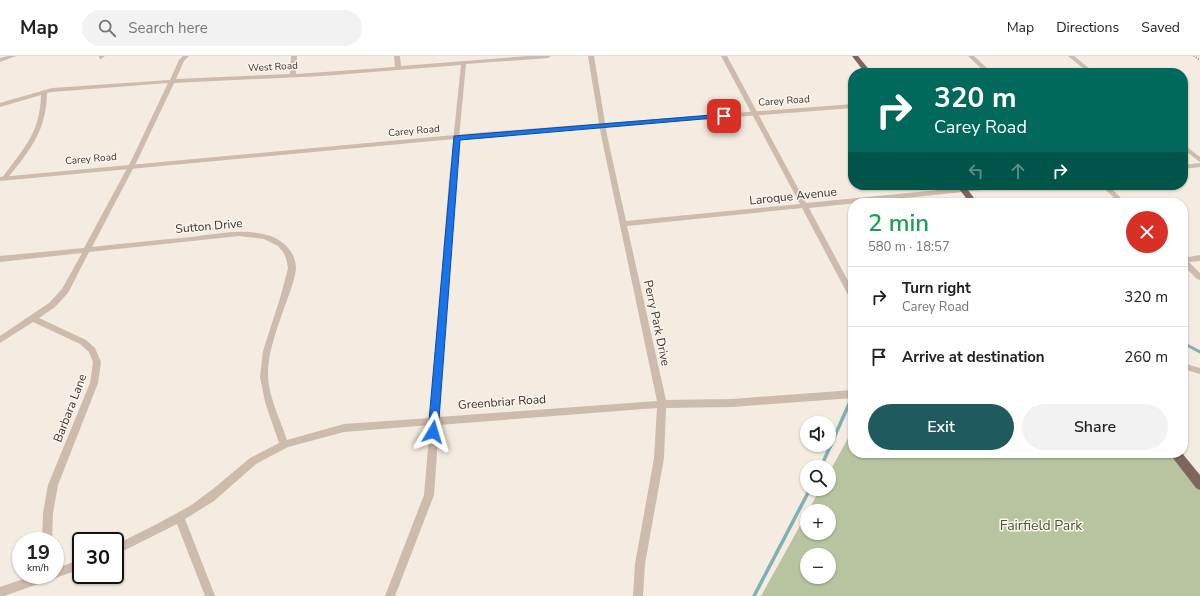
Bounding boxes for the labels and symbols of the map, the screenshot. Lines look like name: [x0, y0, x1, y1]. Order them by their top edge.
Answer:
street label: West Road: [248, 59, 298, 75]
street label: Carey Road: [758, 92, 810, 110]
pin: [707, 99, 741, 133]
street label: Carey Road: [388, 122, 440, 140]
street label: Carey Road: [65, 150, 117, 168]
street label: Laroque Avenue: [748, 183, 838, 209]
street label: Sutton Drive: [175, 215, 243, 237]
street label: Perry Park Drive: [640, 279, 674, 367]
street label: Barbara Lane: [50, 372, 90, 444]
street label: Greenbriar Road: [457, 391, 547, 413]
position arrow: [412, 411, 454, 453]
park label: Fairfield Park: [1000, 516, 1083, 535]
speed limit sign: 30: [72, 532, 124, 584]

